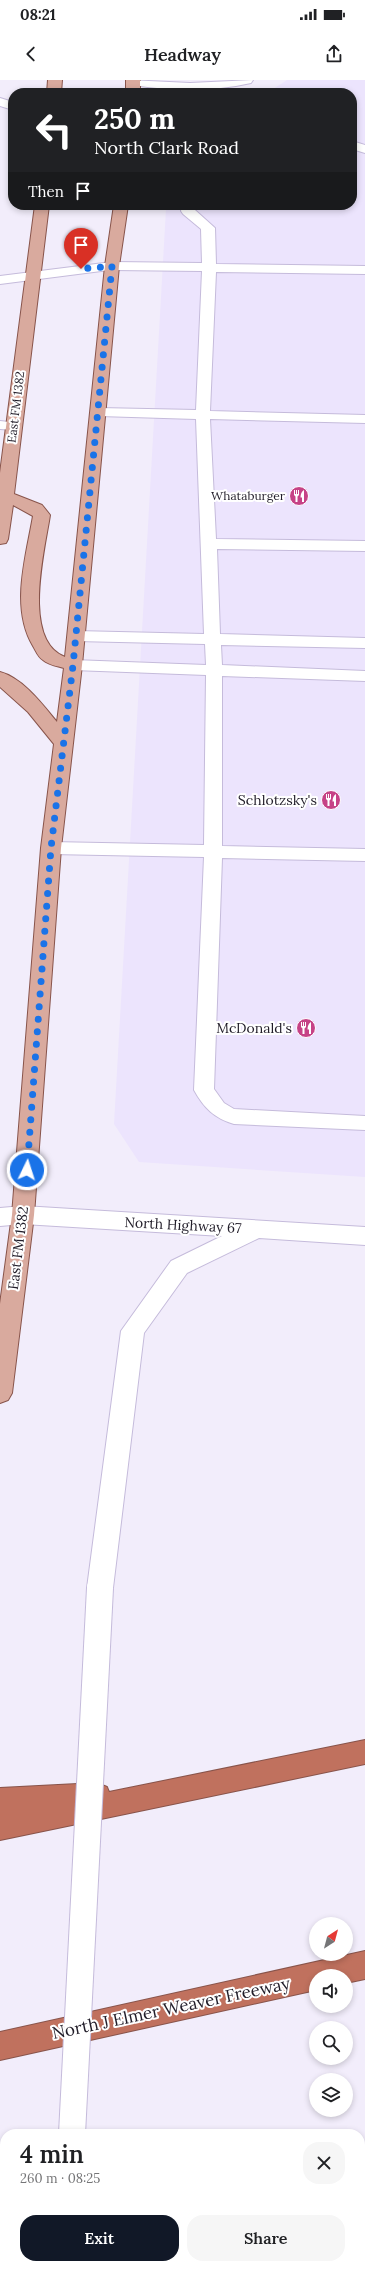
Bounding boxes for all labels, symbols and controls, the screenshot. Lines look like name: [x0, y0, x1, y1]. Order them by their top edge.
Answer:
text: 08:21: [20, 5, 56, 24]
icon: back: [20, 43, 42, 65]
text: Headway: [144, 43, 221, 66]
icon: share: [323, 43, 345, 65]
text: 250 m: [94, 101, 175, 137]
icon: left: [28, 104, 80, 156]
text: North Clark Road: [94, 136, 239, 159]
icon: arrive: [72, 180, 94, 202]
text: Then: [28, 182, 64, 201]
pin: [64, 228, 98, 269]
icon: arrive: [70, 234, 92, 256]
street label: East FM 1382: [4, 370, 27, 444]
restaurant icon: Whataburger: [288, 485, 310, 507]
place label: Whataburger: [211, 488, 286, 503]
restaurant icon: Schlotzsky's: [320, 789, 342, 811]
place label: Schlotzsky's: [238, 791, 317, 809]
restaurant icon: McDonald's: [295, 1017, 317, 1039]
place label: McDonald's: [216, 1019, 292, 1037]
position arrow: [6, 1149, 48, 1191]
street label: East FM 1382: [4, 1205, 32, 1291]
street label: North Highway 67: [124, 1213, 243, 1237]
north arrow: [309, 1917, 353, 1961]
map controls: [309, 1917, 353, 2117]
button: sound: [309, 1969, 353, 2013]
street label: North J Elmer Weaver Freeway: [50, 1972, 292, 2044]
button: search: [309, 2021, 353, 2065]
button: layers: [309, 2073, 353, 2117]
text: 4 min: [20, 2139, 84, 2170]
button: close: [303, 2142, 345, 2184]
text: 260 m · 08:25: [20, 2170, 100, 2187]
button: Exit: [20, 2215, 179, 2261]
button: Share: [187, 2215, 345, 2261]

